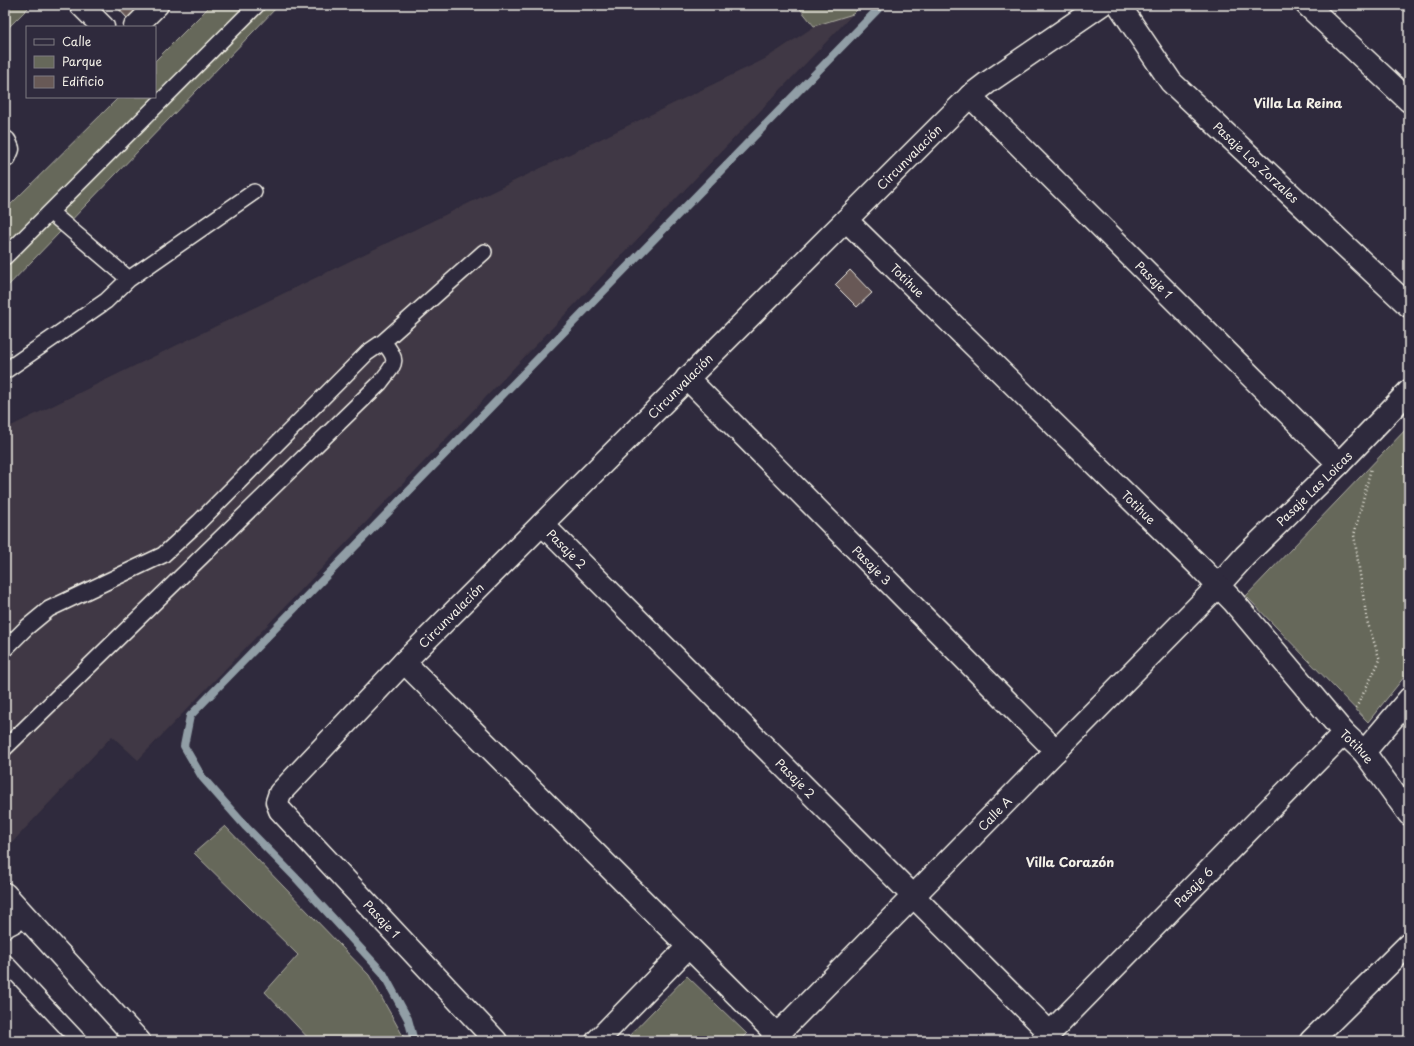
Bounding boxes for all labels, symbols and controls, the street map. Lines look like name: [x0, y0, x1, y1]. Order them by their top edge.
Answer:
legend: [26, 26, 156, 98]
text: Calle: [62, 32, 92, 50]
text: Parque: [62, 52, 102, 70]
text: Edificio: [62, 72, 104, 90]
district label: Villa La Reina: [1254, 93, 1342, 112]
street label: Pasaje Los Zorzales: [1209, 117, 1303, 207]
street label: Circunvalación: [872, 120, 946, 194]
street label: Pasaje 1: [1131, 257, 1177, 302]
street label: Totihue: [886, 259, 929, 302]
street label: Circunvalación: [643, 349, 717, 423]
street label: Pasaje Las Loicas: [1272, 447, 1356, 530]
street label: Totihue: [1118, 486, 1160, 528]
street label: Pasaje 2: [543, 525, 591, 573]
street label: Pasaje 3: [848, 541, 896, 589]
street label: Circunvalación: [414, 578, 488, 652]
street label: Totihue: [1336, 725, 1378, 767]
street label: Pasaje 2: [772, 754, 819, 802]
street label: Calle A: [973, 792, 1016, 835]
district label: Villa Corazón: [1026, 852, 1114, 871]
street label: Pasaje 6: [1169, 863, 1217, 911]
street label: Pasaje 1: [360, 896, 404, 942]

